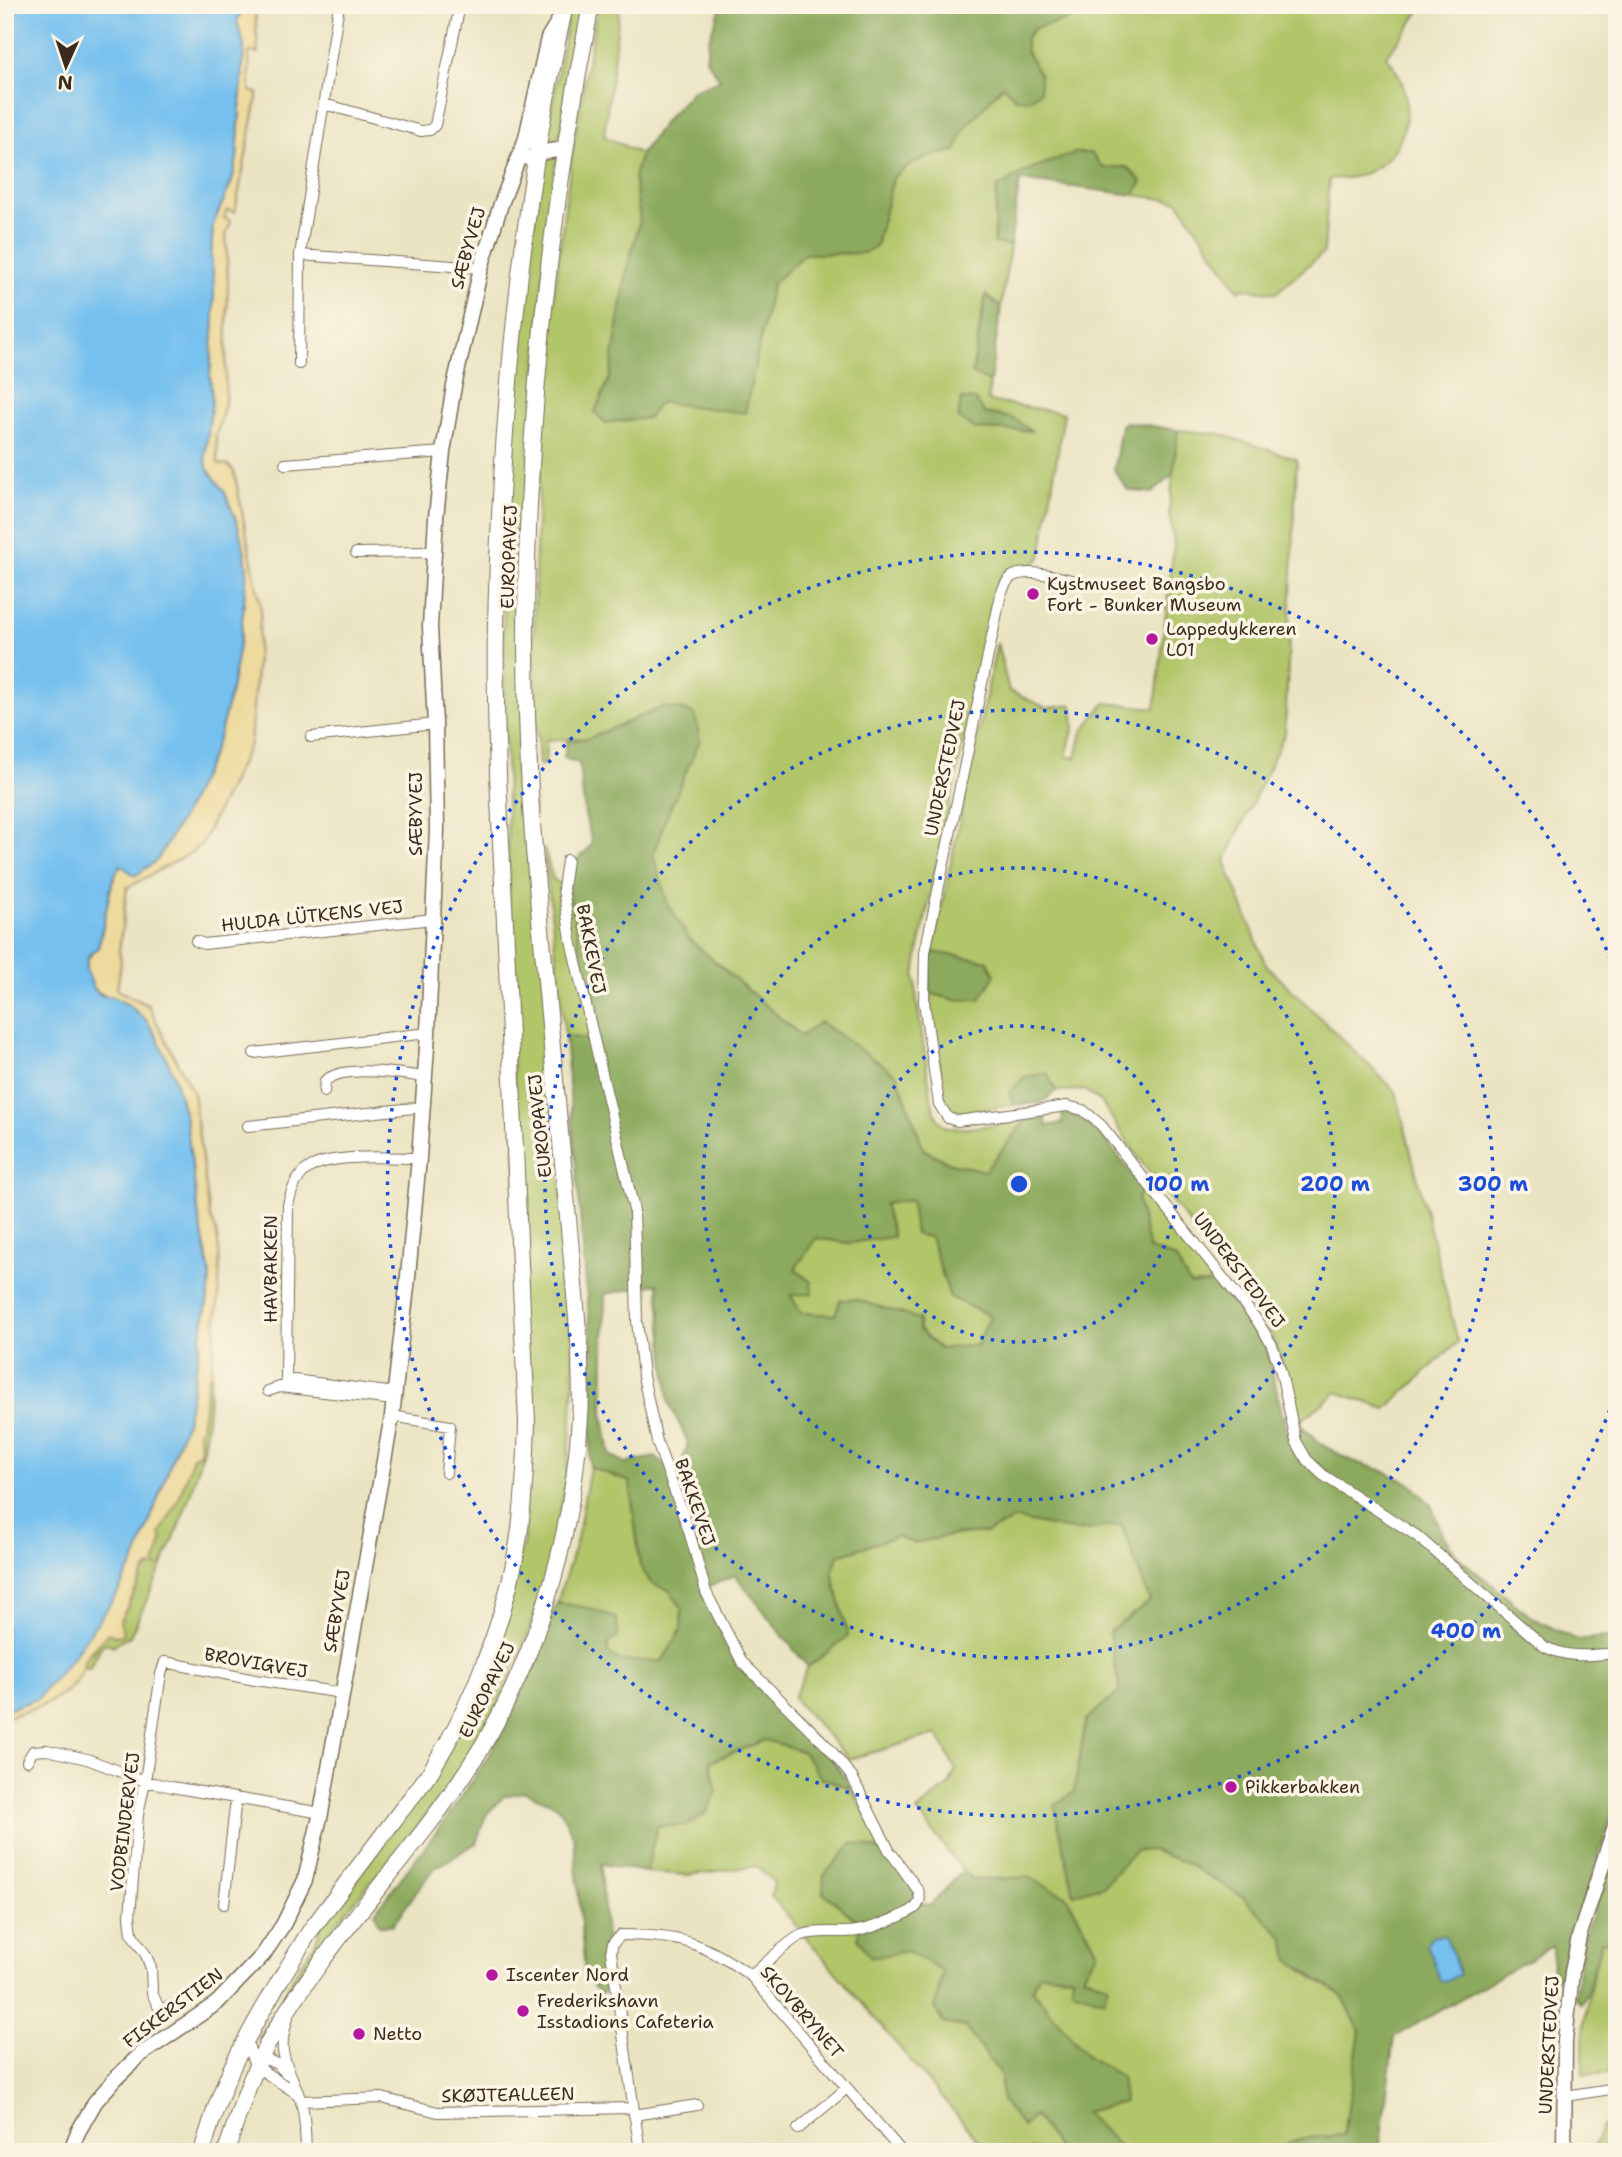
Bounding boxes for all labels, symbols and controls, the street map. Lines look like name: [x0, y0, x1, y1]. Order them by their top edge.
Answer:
north arrow: [32, 32, 102, 102]
text: N: [57, 70, 73, 95]
street label: SÆBYVEJ: [445, 204, 491, 292]
street label: EUROPAVEJ: [495, 504, 523, 610]
place label: Kystmuseet Bangsbo Fort - Bunker Museum: [1047, 572, 1242, 617]
marker: Kystmuseet Bangsbo Fort - Bunker Museum: [1025, 586, 1041, 602]
place label: Lappedykkeren L01: [1166, 617, 1297, 662]
marker: Lappedykkeren L01: [1144, 631, 1160, 647]
street label: UNDERSTEDVEJ: [919, 698, 971, 838]
street label: SÆBYVEJ: [404, 772, 428, 856]
street label: HULDA LÜTKENS VEJ: [220, 895, 404, 937]
street label: BAKKEVEJ: [571, 902, 611, 996]
street label: EUROPAVEJ: [523, 1073, 557, 1179]
text: 100 m: [1145, 1170, 1209, 1198]
text: 200 m: [1300, 1170, 1370, 1198]
text: 300 m: [1458, 1170, 1528, 1198]
centre of rings: [1007, 1172, 1031, 1196]
street label: UNDERSTEDVEJ: [1188, 1207, 1290, 1333]
street label: HAVBAKKEN: [259, 1215, 283, 1323]
street label: BAKKEVEJ: [669, 1455, 721, 1549]
street label: SÆBYVEJ: [318, 1567, 356, 1655]
text: 400 m: [1431, 1617, 1501, 1645]
street label: EUROPAVEJ: [453, 1638, 521, 1742]
street label: BROVIGVEJ: [203, 1642, 309, 1684]
street label: VODBINDERVEJ: [105, 1751, 145, 1893]
place label: Pikkerbakken: [1245, 1775, 1360, 1799]
marker: Pikkerbakken: [1223, 1779, 1239, 1795]
street label: SKOVBRYNET: [755, 1961, 849, 2063]
street label: FISKERSTIEN: [118, 1962, 228, 2054]
place label: Iscenter Nord: [506, 1963, 629, 1987]
marker: Iscenter Nord: [484, 1967, 500, 1983]
street label: UNDERSTEDVEJ: [1533, 1975, 1565, 2115]
place label: Frederikshavn Isstadions Cafeteria: [537, 1989, 714, 2034]
marker: Frederikshavn Isstadions Cafeteria: [515, 2003, 531, 2019]
place label: Netto: [373, 2022, 422, 2046]
marker: Netto: [351, 2026, 367, 2042]
street label: SKØJTEALLEEN: [441, 2082, 575, 2108]

